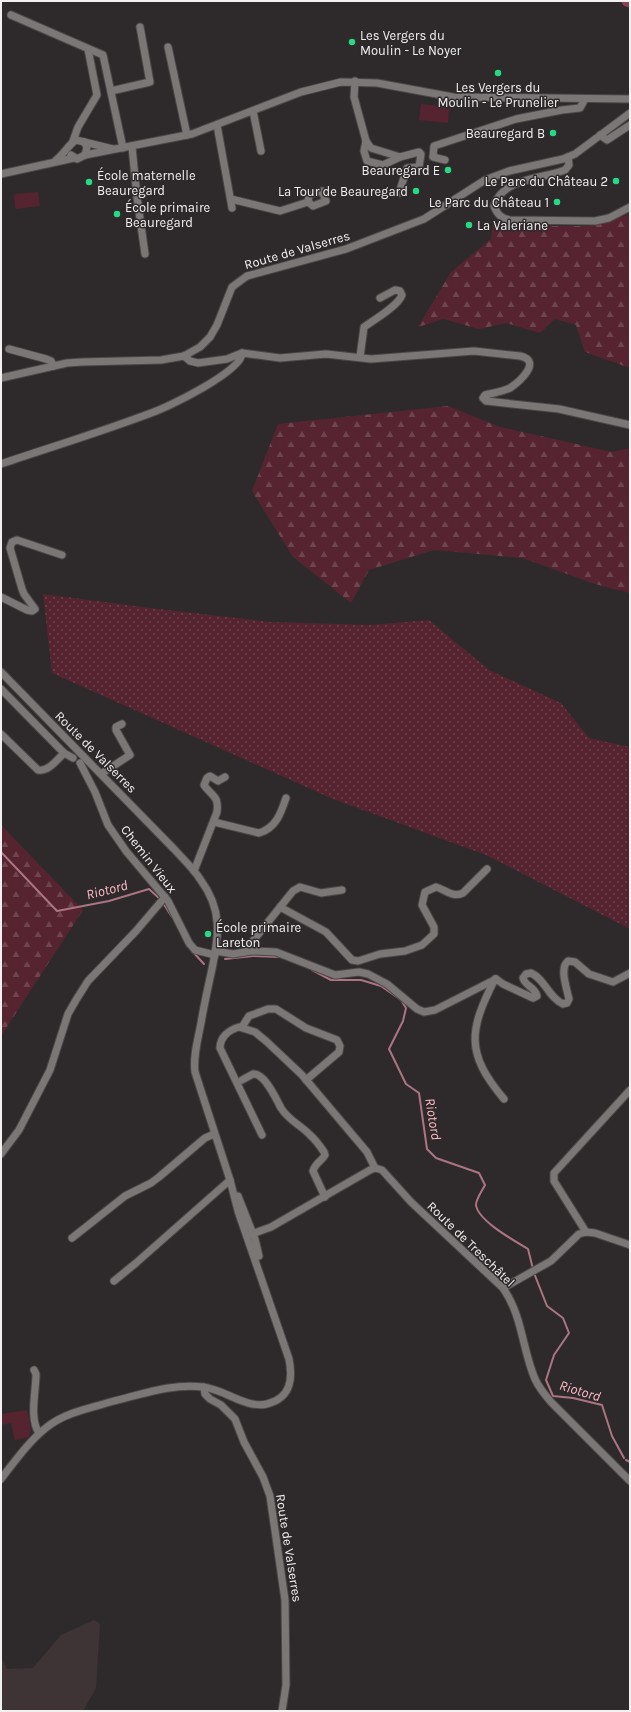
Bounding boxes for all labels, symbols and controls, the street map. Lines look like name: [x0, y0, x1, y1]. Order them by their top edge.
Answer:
place label: Les Vergers du Moulin - Le Noyer: [360, 28, 462, 58]
marker: Les Vergers du Moulin - Le Noyer: [347, 37, 357, 47]
marker: Les Vergers du Moulin - Le Prunelier: [493, 68, 503, 78]
place label: Les Vergers du Moulin - Le Prunelier: [437, 80, 559, 110]
place label: Beauregard B: [466, 126, 545, 141]
marker: Beauregard B: [548, 128, 558, 138]
place label: Beauregard E: [362, 163, 440, 178]
marker: Beauregard E: [443, 165, 453, 175]
place label: École maternelle Beauregard: [97, 166, 196, 198]
place label: Le Parc du Château 2: [484, 174, 608, 189]
marker: Le Parc du Château 2: [611, 176, 621, 186]
marker: École maternelle Beauregard: [84, 177, 94, 187]
place label: La Tour de Beauregard: [278, 184, 408, 199]
marker: La Tour de Beauregard: [411, 186, 421, 196]
place label: Le Parc du Château 1: [429, 195, 549, 210]
marker: Le Parc du Château 1: [552, 197, 562, 207]
place label: École primaire Beauregard: [125, 198, 211, 230]
marker: École primaire Beauregard: [112, 209, 122, 219]
place label: La Valeriane: [477, 218, 548, 233]
marker: La Valeriane: [464, 220, 474, 230]
street label: Route de Valserres: [242, 228, 352, 272]
street label: Route de Valserres: [52, 708, 140, 796]
street label: Chemin Vieux: [118, 822, 180, 896]
water label: Riotord: [84, 877, 130, 903]
place label: École primaire Lareton: [216, 918, 302, 950]
marker: École primaire Lareton: [203, 929, 213, 939]
water label: Riotord: [421, 1097, 445, 1142]
street label: Route de Treschâtel: [424, 1198, 518, 1290]
water label: Riotord: [557, 1377, 603, 1405]
street label: Route de Valserres: [273, 1493, 305, 1603]

